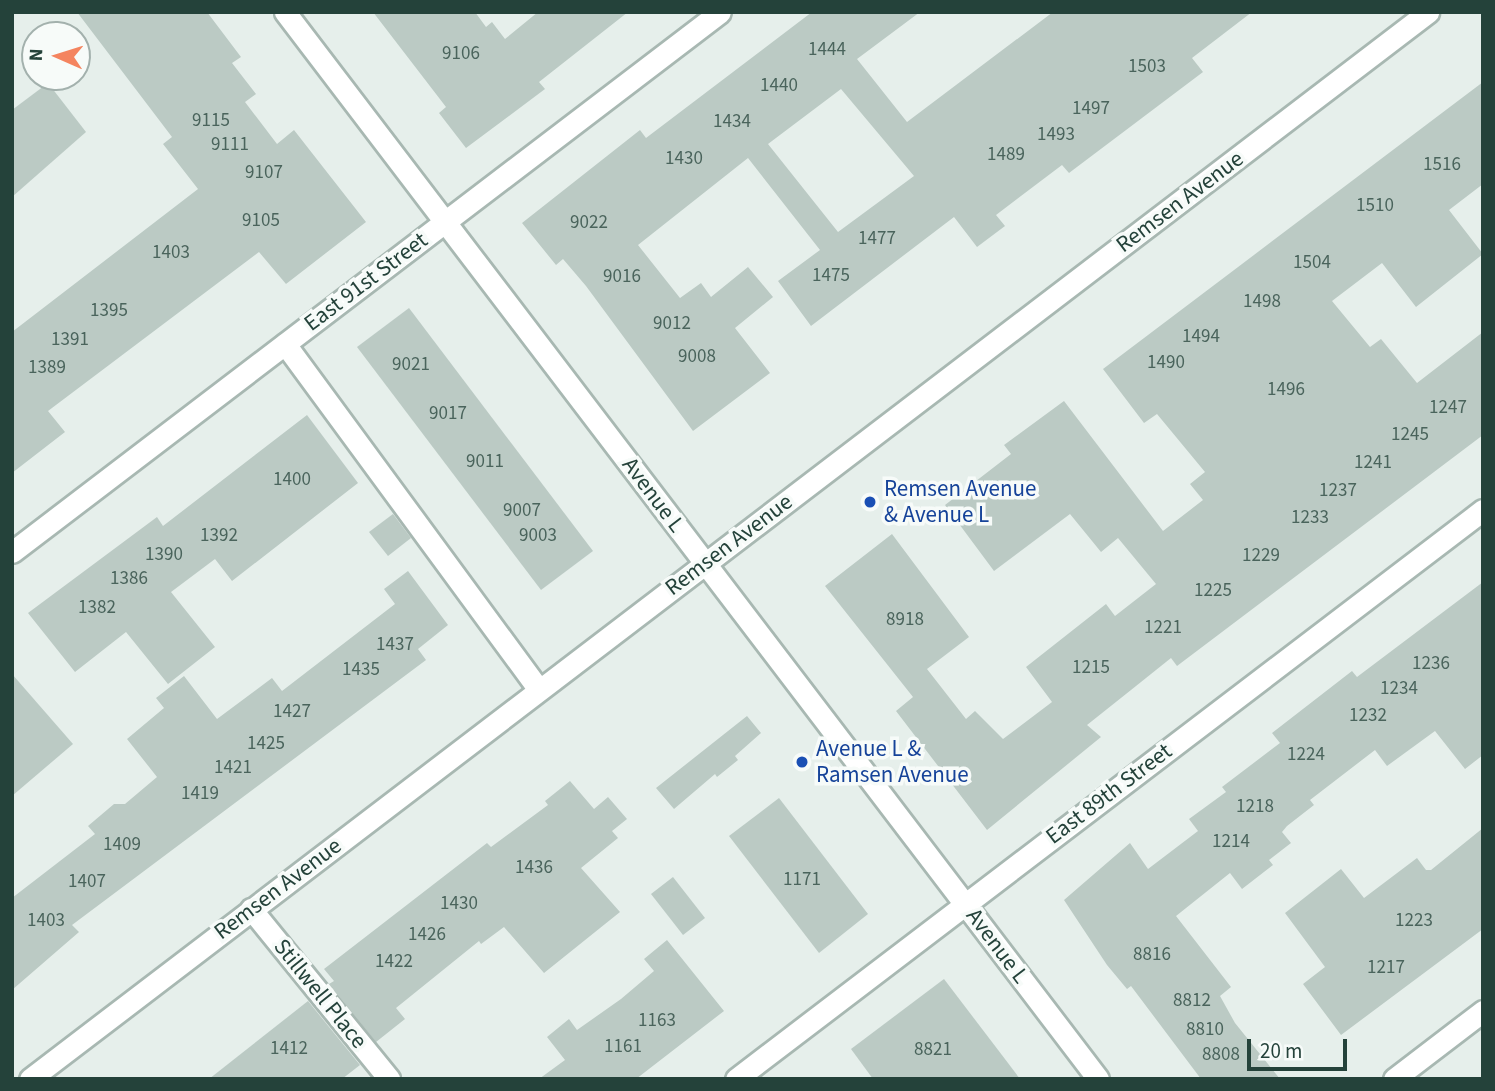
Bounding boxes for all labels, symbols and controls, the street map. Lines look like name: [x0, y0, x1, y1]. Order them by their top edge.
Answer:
north arrow: [21, 21, 91, 91]
house number: 1444: [808, 39, 846, 61]
house number: 9106: [442, 43, 480, 65]
text: N: [23, 48, 50, 62]
house number: 1503: [1128, 56, 1166, 78]
house number: 1440: [760, 75, 798, 97]
house number: 1497: [1072, 98, 1110, 120]
house number: 9115: [192, 110, 230, 132]
house number: 1434: [713, 111, 751, 133]
house number: 1493: [1037, 124, 1075, 146]
house number: 9111: [211, 134, 249, 156]
house number: 1489: [987, 144, 1025, 166]
street label: Remsen Avenue: [1111, 145, 1249, 259]
house number: 1430: [665, 148, 703, 170]
house number: 1516: [1423, 154, 1461, 176]
house number: 9107: [245, 162, 283, 184]
house number: 1510: [1356, 195, 1394, 217]
house number: 9105: [242, 210, 280, 232]
house number: 9022: [570, 212, 608, 234]
street label: East 91st Street: [299, 227, 433, 337]
house number: 1477: [858, 228, 896, 250]
house number: 1403: [152, 242, 190, 264]
house number: 1504: [1293, 252, 1331, 274]
house number: 1475: [812, 265, 850, 287]
house number: 9016: [603, 266, 641, 288]
house number: 1498: [1243, 291, 1281, 313]
house number: 1395: [90, 300, 128, 322]
house number: 9012: [653, 313, 691, 335]
house number: 1494: [1182, 326, 1220, 348]
house number: 1391: [51, 329, 89, 351]
house number: 9008: [678, 346, 716, 368]
house number: 1490: [1147, 352, 1185, 374]
house number: 9021: [392, 354, 430, 376]
house number: 1389: [28, 357, 66, 379]
house number: 1496: [1267, 379, 1305, 401]
house number: 1247: [1429, 397, 1467, 419]
house number: 9017: [429, 403, 467, 425]
house number: 1245: [1391, 424, 1429, 446]
house number: 9011: [466, 451, 504, 473]
street label: Avenue L: [616, 452, 690, 538]
house number: 1241: [1354, 452, 1392, 474]
house number: 1400: [273, 469, 311, 491]
place label: Remsen Avenue & Avenue L: [884, 475, 1036, 529]
house number: 1237: [1319, 480, 1357, 502]
street label: Remsen Avenue: [660, 488, 798, 602]
marker: Remsen Avenue & Avenue L: [862, 494, 878, 510]
house number: 9007: [503, 500, 541, 522]
house number: 1233: [1291, 507, 1329, 529]
house number: 1392: [200, 525, 238, 547]
house number: 9003: [519, 525, 557, 547]
house number: 1390: [145, 544, 183, 566]
house number: 1229: [1242, 545, 1280, 567]
house number: 1386: [110, 568, 148, 590]
house number: 1225: [1194, 580, 1232, 602]
house number: 1382: [78, 597, 116, 619]
house number: 8918: [886, 609, 924, 631]
house number: 1221: [1144, 617, 1182, 639]
house number: 1437: [376, 634, 414, 656]
house number: 1236: [1412, 653, 1450, 675]
house number: 1215: [1072, 657, 1110, 679]
house number: 1435: [342, 659, 380, 681]
house number: 1234: [1380, 678, 1418, 700]
house number: 1427: [273, 701, 311, 723]
house number: 1232: [1349, 705, 1387, 727]
house number: 1425: [247, 733, 285, 755]
place label: Avenue L & Ramsen Avenue: [816, 735, 969, 789]
street label: East 89th Street: [1041, 738, 1177, 850]
house number: 1224: [1287, 744, 1325, 766]
marker: Avenue L & Ramsen Avenue: [794, 754, 810, 770]
house number: 1421: [214, 757, 252, 779]
house number: 1419: [181, 783, 219, 805]
house number: 1218: [1236, 796, 1274, 818]
house number: 1214: [1212, 831, 1250, 853]
street label: Remsen Avenue: [209, 832, 347, 946]
house number: 1409: [103, 834, 141, 856]
house number: 1436: [515, 857, 553, 879]
house number: 1171: [783, 869, 821, 891]
house number: 1407: [68, 871, 106, 893]
house number: 1430: [440, 893, 478, 915]
street label: Avenue L: [960, 903, 1034, 989]
house number: 1403: [27, 910, 65, 932]
house number: 1223: [1395, 910, 1433, 932]
house number: 1426: [408, 924, 446, 946]
street label: Stillwell Place: [267, 934, 373, 1054]
house number: 8816: [1133, 944, 1171, 966]
house number: 1422: [375, 951, 413, 973]
house number: 1217: [1367, 957, 1405, 979]
house number: 8812: [1173, 990, 1211, 1012]
house number: 1163: [638, 1010, 676, 1032]
house number: 8810: [1186, 1019, 1224, 1041]
scale bar: [1250, 1024, 1350, 1068]
house number: 1161: [604, 1036, 642, 1058]
text: 20 m: [1260, 1036, 1302, 1066]
house number: 1412: [270, 1038, 308, 1060]
house number: 8821: [914, 1039, 952, 1061]
house number: 8808: [1202, 1044, 1240, 1066]

